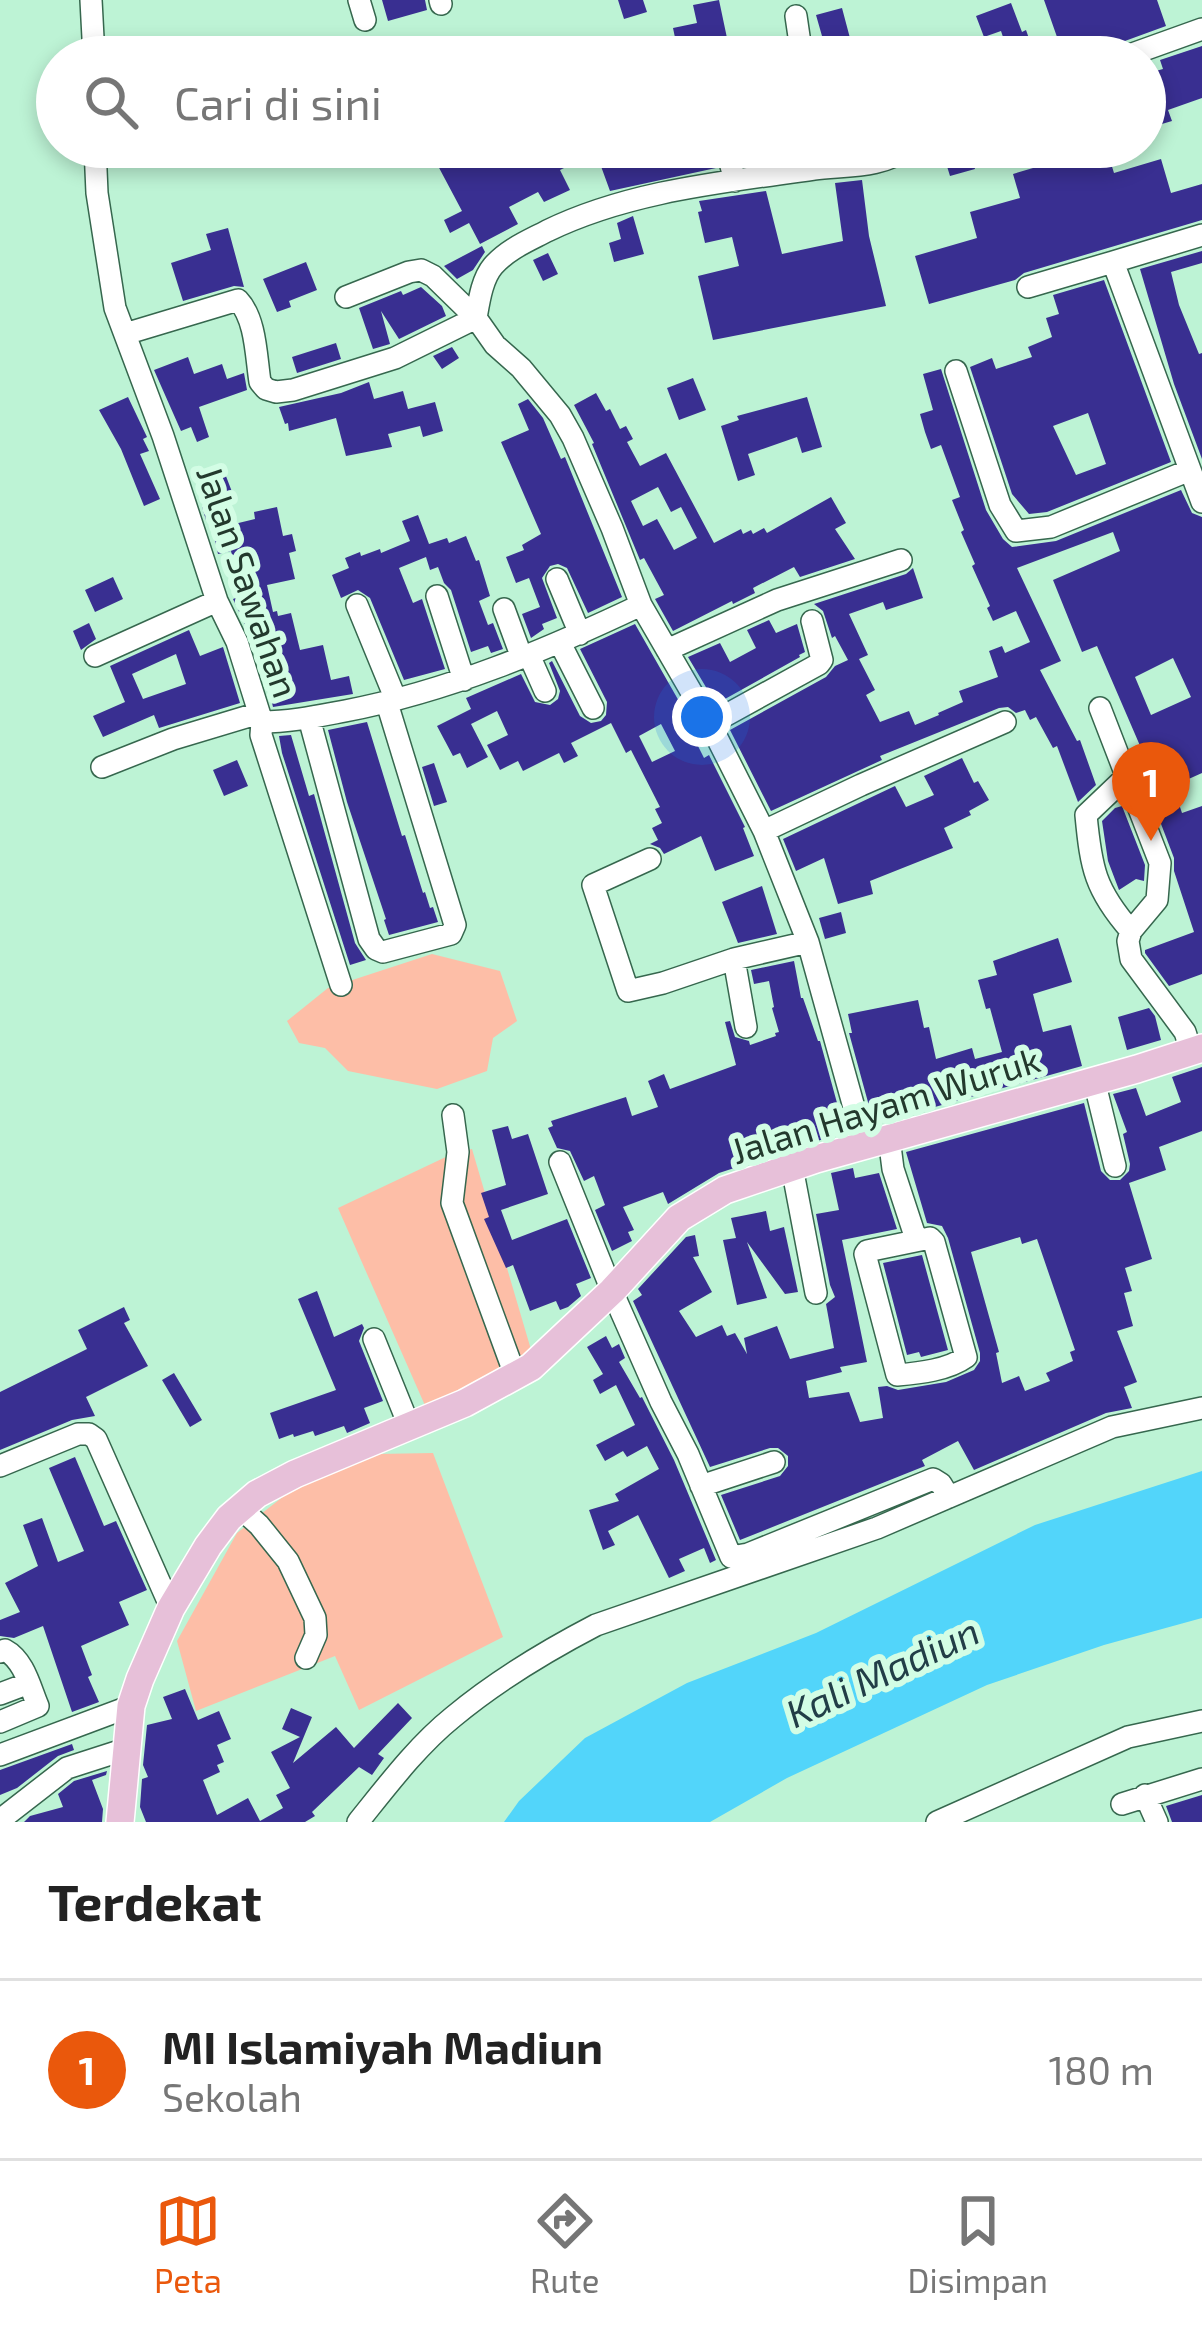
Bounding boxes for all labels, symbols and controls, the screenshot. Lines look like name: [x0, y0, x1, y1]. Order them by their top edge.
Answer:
search box: [36, 36, 1166, 168]
icon: search: [78, 69, 144, 135]
text: Cari di sini: [174, 75, 382, 129]
street label: Jalan Sawahan: [189, 459, 309, 703]
your location: [672, 687, 732, 747]
pin: 1: [1112, 742, 1190, 841]
street label: Jalan Hayam Wuruk: [725, 1037, 1045, 1171]
water label: Kali Madiun: [778, 1606, 986, 1736]
text: Terdekat: [48, 1870, 262, 1931]
text: MI Islamiyah Madiun: [162, 2019, 603, 2073]
text: 1: [79, 2046, 95, 2093]
text: 180 m: [1048, 2046, 1154, 2093]
text: Sekolah: [162, 2073, 302, 2120]
tab: Peta: [154, 2188, 222, 2300]
tab: Rute: [530, 2188, 599, 2300]
tab: Disimpan: [908, 2188, 1048, 2300]

